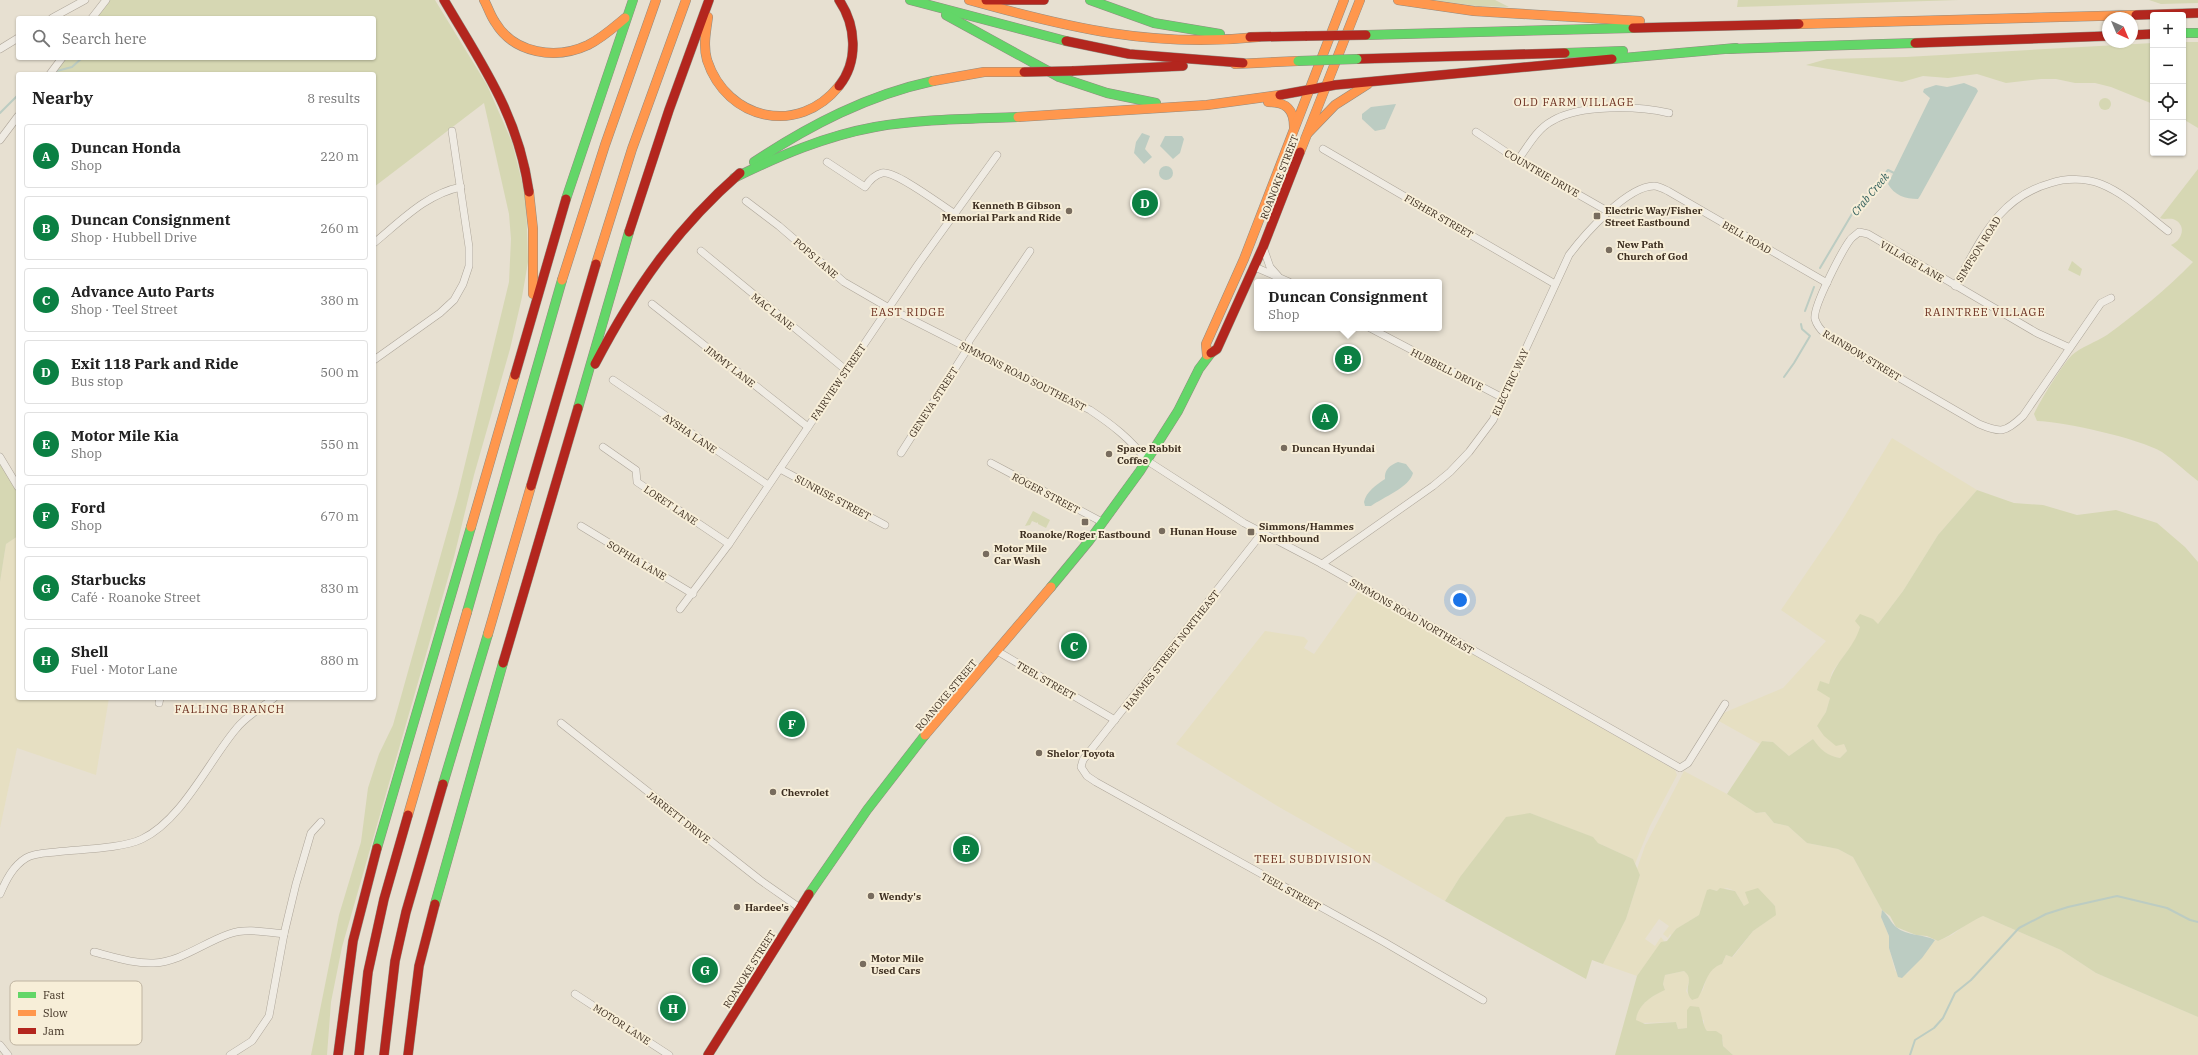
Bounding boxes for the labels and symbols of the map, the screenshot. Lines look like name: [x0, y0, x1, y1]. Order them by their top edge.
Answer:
north arrow: [2102, 12, 2138, 48]
district label: OLD FARM VILLAGE: [1514, 95, 1634, 109]
street label: ROANOKE STREET: [1257, 133, 1302, 221]
street label: COUNTRIE DRIVE: [1502, 147, 1582, 200]
water label: Crab Creek: [1848, 170, 1892, 218]
pin: D: [1132, 188, 1158, 218]
street label: FISHER STREET: [1402, 191, 1476, 242]
place label: Kenneth B Gibson Memorial Park and Ride: [942, 199, 1061, 224]
place label: Electric Way/Fisher Street Eastbound: [1605, 204, 1703, 229]
marker: Kenneth B Gibson Memorial Park and Ride: [1064, 206, 1074, 216]
marker: Electric Way/Fisher Street Eastbound: [1592, 211, 1602, 221]
street label: SIMPSON ROAD: [1953, 214, 2004, 284]
street label: BELL ROAD: [1720, 218, 1774, 257]
street label: POPS LANE: [791, 235, 841, 281]
place label: New Path Church of God: [1617, 238, 1688, 263]
street label: VILLAGE LANE: [1877, 238, 1946, 285]
marker: New Path Church of God: [1604, 245, 1614, 255]
street label: MAC LANE: [749, 290, 797, 333]
district label: EAST RIDGE: [871, 305, 945, 319]
district label: RAINTREE VILLAGE: [1924, 305, 2046, 319]
street label: RAINBOW STREET: [1820, 327, 1904, 384]
street label: SIMMONS ROAD SOUTHEAST: [957, 339, 1089, 414]
street label: FAIRVIEW STREET: [808, 341, 869, 423]
street label: JIMMY LANE: [702, 342, 758, 390]
pin: B: [1335, 344, 1361, 374]
street label: HUBBELL DRIVE: [1408, 346, 1485, 393]
street label: ELECTRIC WAY: [1489, 346, 1532, 418]
street label: GENEVA STREET: [906, 364, 961, 440]
pin: A: [1312, 402, 1338, 432]
street label: AYSHA LANE: [660, 411, 719, 456]
place label: Space Rabbit Coffee: [1117, 442, 1182, 467]
place label: Duncan Hyundai: [1292, 442, 1376, 455]
marker: Duncan Hyundai: [1279, 443, 1289, 453]
marker: Space Rabbit Coffee: [1104, 449, 1114, 459]
street label: ROGER STREET: [1010, 470, 1082, 517]
street label: SUNRISE STREET: [793, 472, 873, 523]
street label: LORET LANE: [641, 483, 700, 528]
marker: Roanoke/Roger Eastbound: [1080, 517, 1090, 527]
place label: Simmons/Hammes Northbound: [1259, 520, 1354, 545]
place label: Hunan House: [1170, 525, 1237, 538]
marker: Hunan House: [1157, 526, 1167, 536]
marker: Simmons/Hammes Northbound: [1246, 527, 1256, 537]
place label: Roanoke/Roger Eastbound: [1019, 528, 1151, 541]
street label: SOPHIA LANE: [605, 538, 669, 583]
place label: Motor Mile Car Wash: [994, 542, 1047, 567]
marker: Motor Mile Car Wash: [981, 549, 991, 559]
street label: SIMMONS ROAD NORTHEAST: [1347, 576, 1476, 658]
street label: HAMMES STREET NORTHEAST: [1120, 587, 1223, 713]
your location: [1450, 590, 1470, 610]
pin: C: [1061, 631, 1087, 661]
street label: ROANOKE STREET: [913, 657, 980, 734]
street label: TEEL STREET: [1014, 658, 1078, 703]
district label: FALLING BRANCH: [175, 702, 285, 716]
pin: F: [779, 709, 805, 739]
place label: Shelor Toyota: [1047, 747, 1115, 760]
marker: Shelor Toyota: [1034, 748, 1044, 758]
place label: Chevrolet: [781, 786, 829, 799]
marker: Chevrolet: [768, 787, 778, 797]
street label: JARRETT DRIVE: [644, 789, 713, 846]
pin: E: [953, 834, 979, 864]
district label: TEEL SUBDIVISION: [1254, 852, 1372, 866]
street label: TEEL STREET: [1259, 870, 1323, 913]
place label: Wendy's: [879, 890, 921, 903]
marker: Wendy's: [866, 891, 876, 901]
place label: Hardee's: [745, 901, 789, 914]
marker: Hardee's: [732, 902, 742, 912]
street label: ROANOKE STREET: [720, 927, 779, 1011]
place label: Motor Mile Used Cars: [871, 952, 924, 977]
pin: G: [692, 955, 718, 985]
marker: Motor Mile Used Cars: [858, 959, 868, 969]
legend: [10, 981, 142, 1045]
text: Fast: [43, 988, 65, 1002]
pin: H: [660, 993, 686, 1023]
street label: MOTOR LANE: [591, 1001, 653, 1048]
text: Slow: [43, 1006, 68, 1020]
text: Jam: [43, 1024, 65, 1038]

